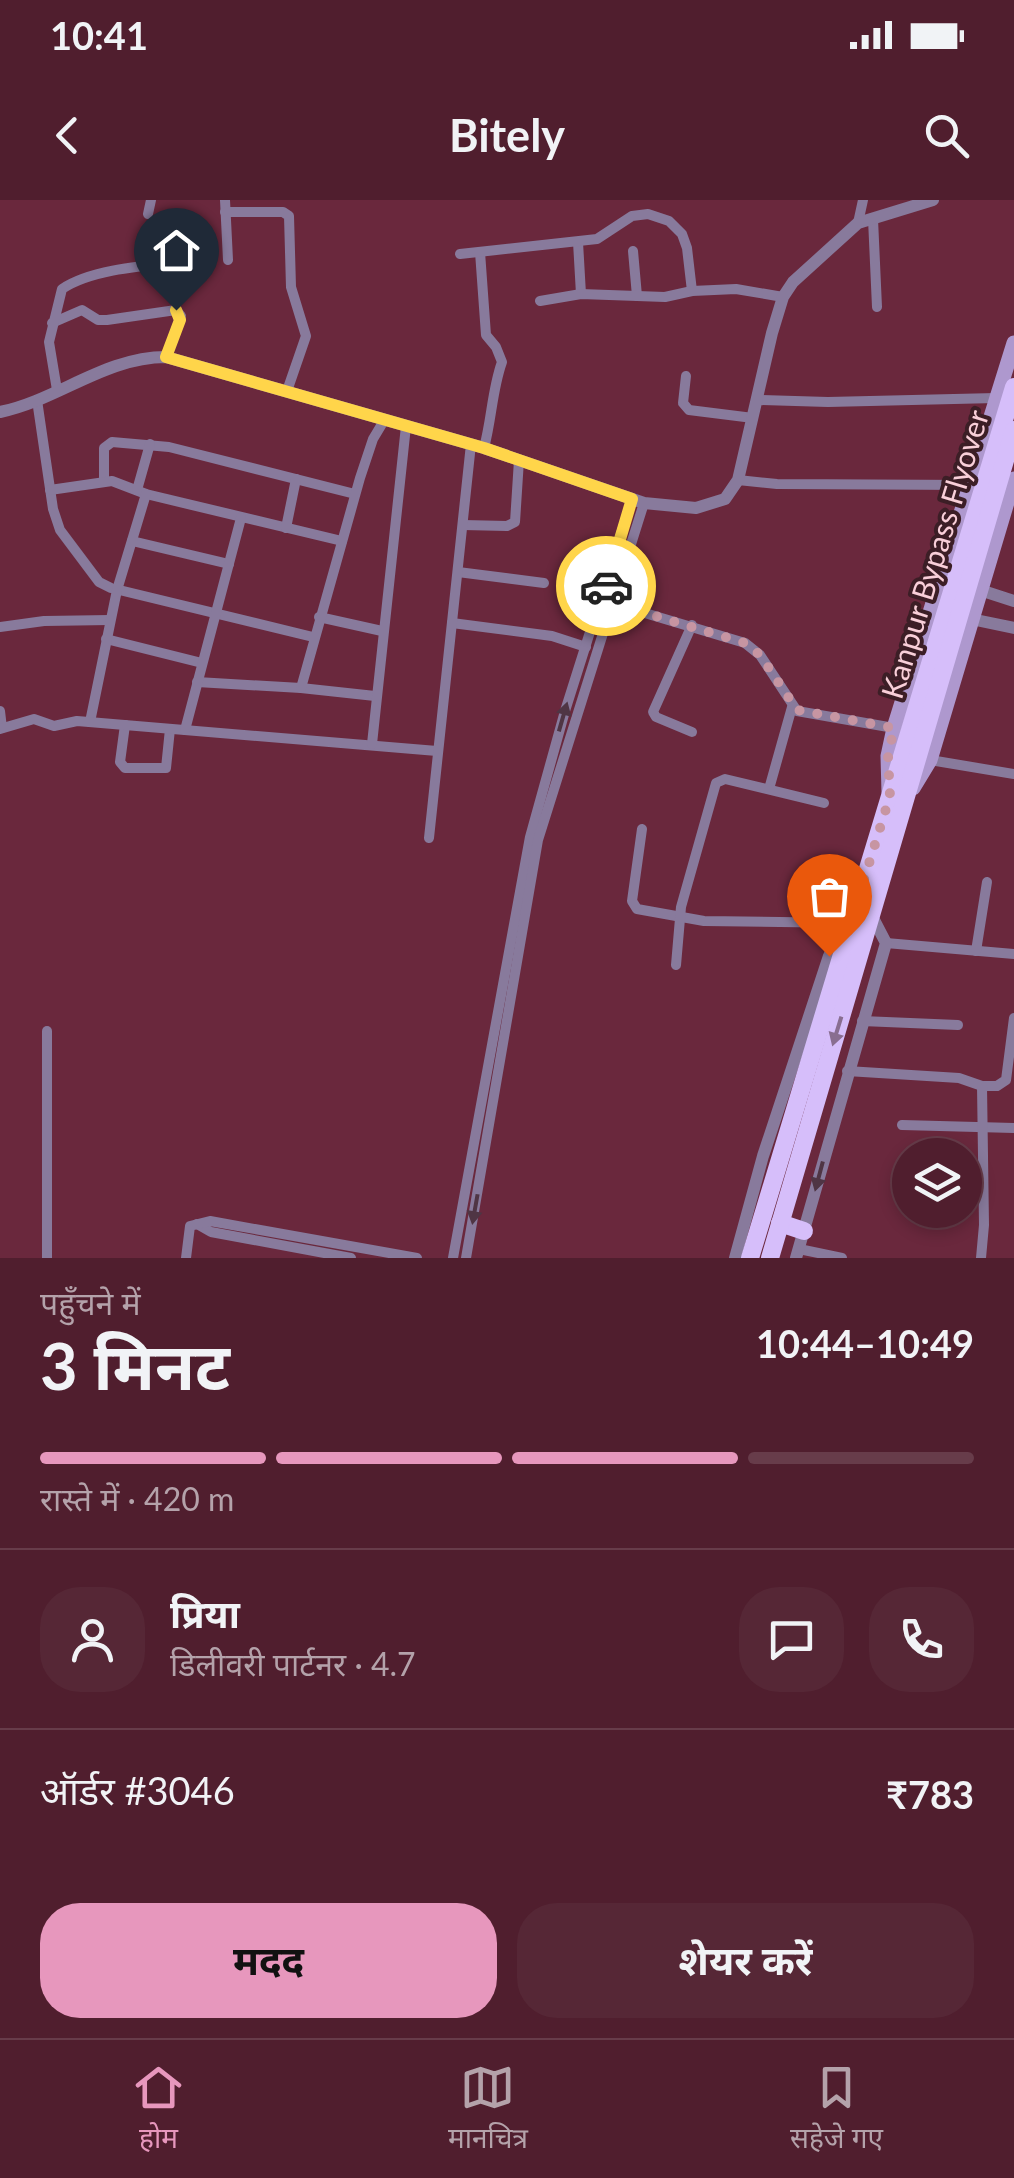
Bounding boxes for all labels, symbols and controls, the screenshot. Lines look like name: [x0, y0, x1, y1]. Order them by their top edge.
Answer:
text: 10:41: [50, 12, 148, 58]
icon: back: [40, 108, 95, 163]
text: Bitely: [449, 108, 565, 162]
icon: search: [919, 108, 974, 163]
pin: [134, 208, 219, 311]
icon: home: [149, 223, 204, 278]
street label: Kanpur Bypass Flyover: [873, 405, 995, 703]
courier: [556, 536, 656, 636]
icon: car: [579, 559, 634, 614]
one-way arrow: [556, 701, 571, 732]
pin: [787, 854, 872, 957]
icon: bag: [802, 869, 857, 924]
one-way arrow: [829, 1016, 844, 1047]
map controls: [892, 1138, 982, 1228]
button: layers: [892, 1138, 982, 1228]
one-way arrow: [811, 1161, 827, 1192]
one-way arrow: [467, 1193, 482, 1225]
text: पहुँचने में: [40, 1283, 141, 1322]
text: 10:44–10:49: [756, 1320, 974, 1366]
text: 3 मिनट: [40, 1326, 230, 1404]
text: रास्ते में · 420 m: [40, 1479, 234, 1518]
button: person: [40, 1587, 145, 1692]
button: chat: [739, 1587, 844, 1692]
button: phone: [869, 1587, 974, 1692]
text: प्रिया: [170, 1590, 240, 1636]
text: डिलीवरी पार्टनर · 4.7: [170, 1644, 416, 1683]
text: ऑर्डर #3046: [40, 1767, 235, 1813]
text: ₹783: [886, 1771, 974, 1817]
button: मदद: [40, 1903, 497, 2018]
button: शेयर करें: [517, 1903, 974, 2018]
tab: होम: [131, 2060, 186, 2159]
tab: मानचित्र: [448, 2060, 528, 2159]
tab: सहेजे गए: [790, 2060, 883, 2159]

